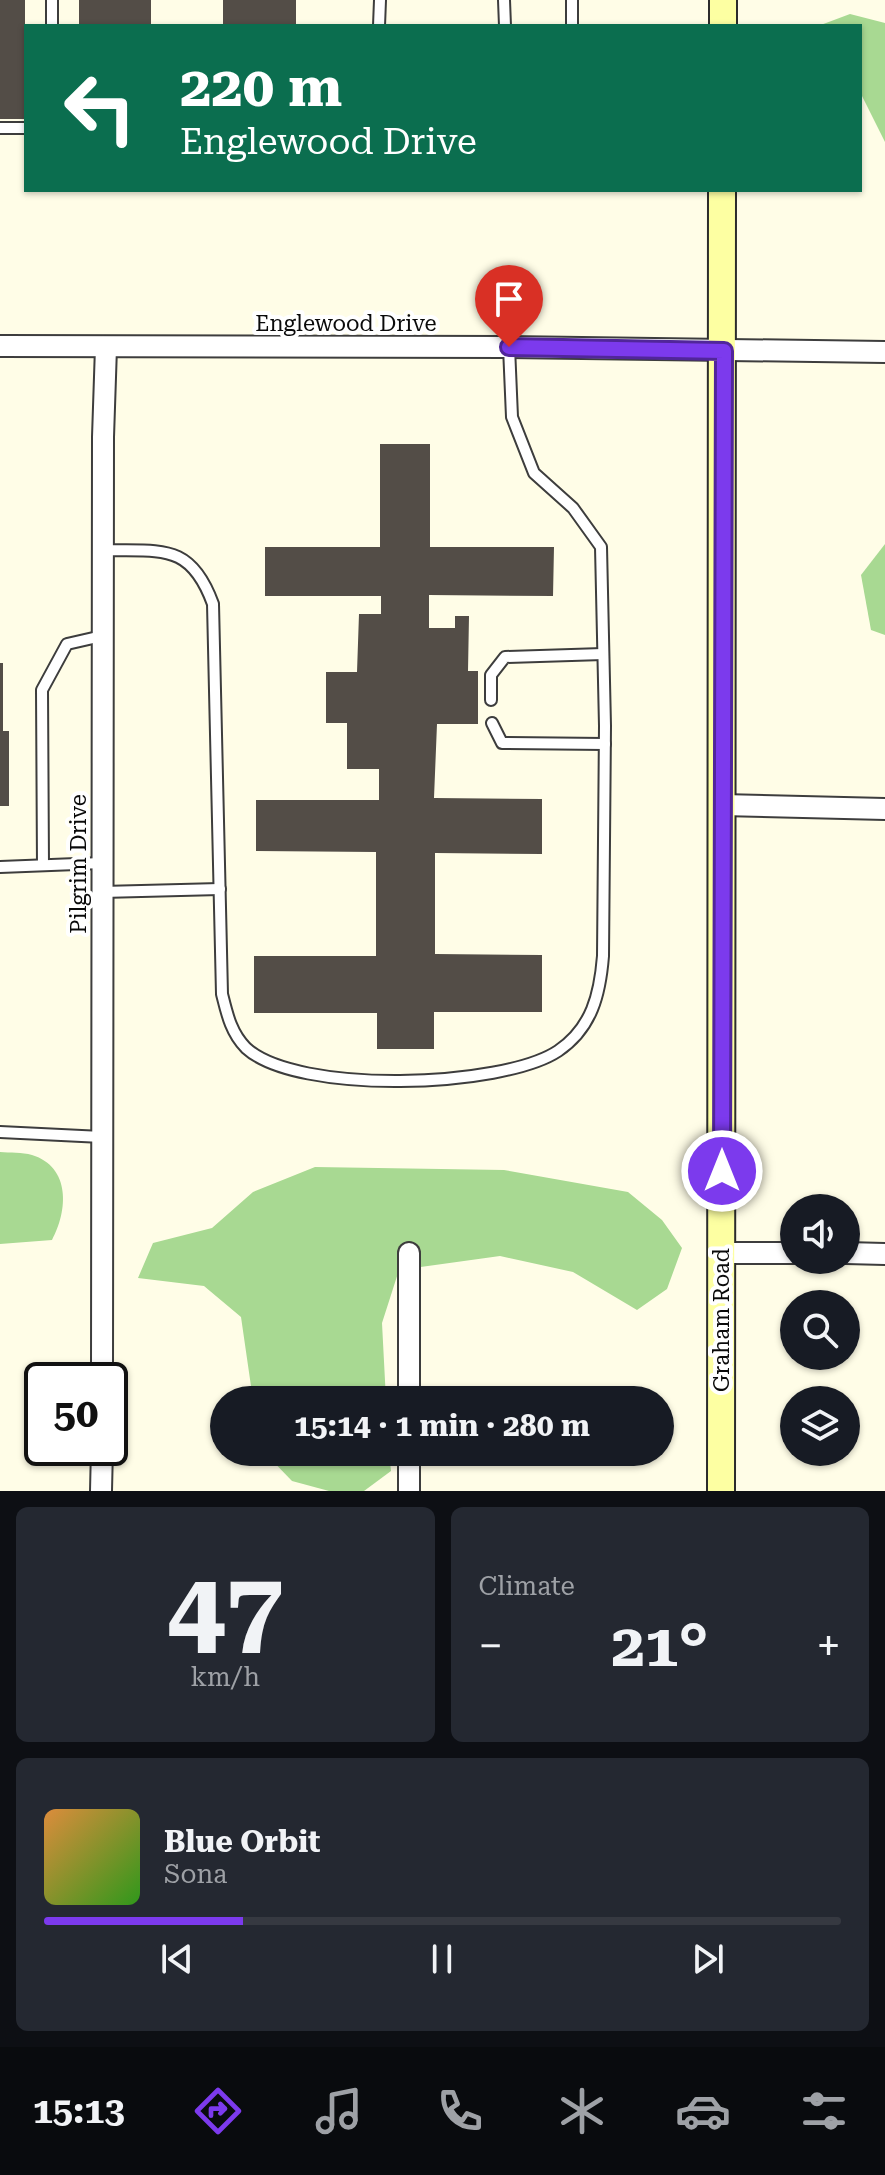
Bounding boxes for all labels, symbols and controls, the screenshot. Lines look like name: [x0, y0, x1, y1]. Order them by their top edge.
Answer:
text: 220 m: [180, 54, 342, 120]
icon: left: [48, 56, 152, 160]
text: Englewood Drive: [180, 121, 477, 163]
pin: [475, 265, 543, 347]
icon: arrive: [487, 277, 531, 321]
street label: Englewood Drive: [255, 311, 437, 336]
street label: Pilgrim Drive: [66, 794, 91, 934]
position arrow: [680, 1129, 764, 1213]
map controls: [780, 1194, 860, 1466]
button: sound: [780, 1194, 860, 1274]
street label: Graham Road: [709, 1248, 734, 1392]
button: search: [780, 1290, 860, 1370]
speed limit sign: 50: [24, 1362, 128, 1466]
button: layers: [780, 1386, 860, 1466]
text: 15:14 · 1 min · 280 m: [294, 1408, 590, 1443]
text: 47: [167, 1549, 283, 1670]
text: Climate: [479, 1571, 575, 1601]
text: 21°: [611, 1610, 708, 1681]
text: −: [479, 1620, 503, 1672]
text: +: [816, 1620, 841, 1672]
text: km/h: [190, 1662, 260, 1692]
text: Blue Orbit: [164, 1824, 320, 1859]
text: Sona: [164, 1859, 227, 1889]
icon: previous: [155, 1937, 199, 1981]
icon: pause: [420, 1937, 464, 1981]
icon: next: [686, 1937, 730, 1981]
icon: directions: [190, 2083, 246, 2139]
icon: music: [311, 2083, 367, 2139]
icon: phone: [432, 2083, 488, 2139]
icon: climate: [554, 2083, 610, 2139]
icon: car: [675, 2083, 731, 2139]
icon: filters: [796, 2083, 852, 2139]
text: 15:13: [33, 2090, 125, 2132]

